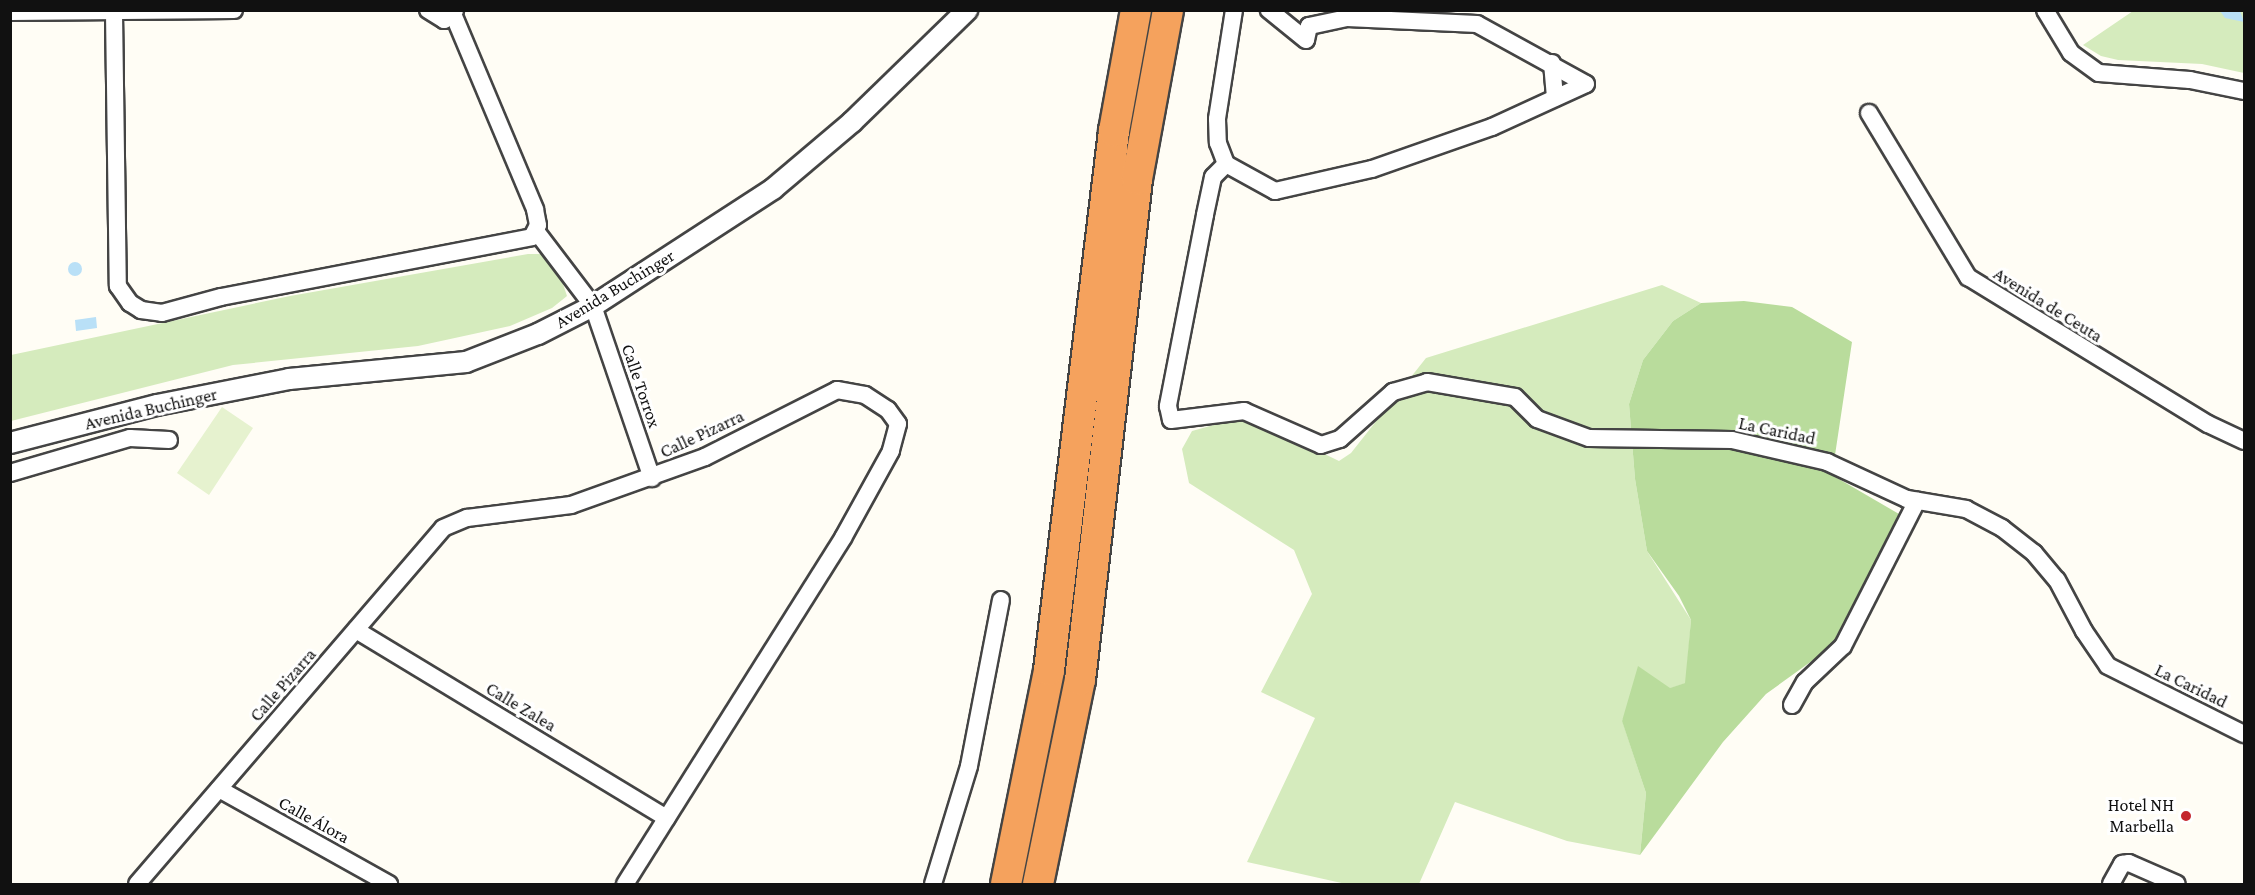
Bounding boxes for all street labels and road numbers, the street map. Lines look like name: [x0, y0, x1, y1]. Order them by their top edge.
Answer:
street label: Avenida Buchinger: [551, 245, 679, 333]
street label: Avenida de Ceuta: [1990, 263, 2106, 347]
street label: Calle Torrox: [617, 341, 665, 431]
street label: Avenida Buchinger: [83, 383, 219, 435]
street label: Calle Pizarra: [657, 405, 747, 463]
street label: La Caridad: [1737, 412, 1817, 450]
street label: Calle Pizarra: [245, 644, 321, 726]
street label: La Caridad: [2151, 659, 2231, 713]
street label: Calle Zalea: [482, 678, 560, 736]
street label: Calle Álora: [275, 792, 353, 848]

